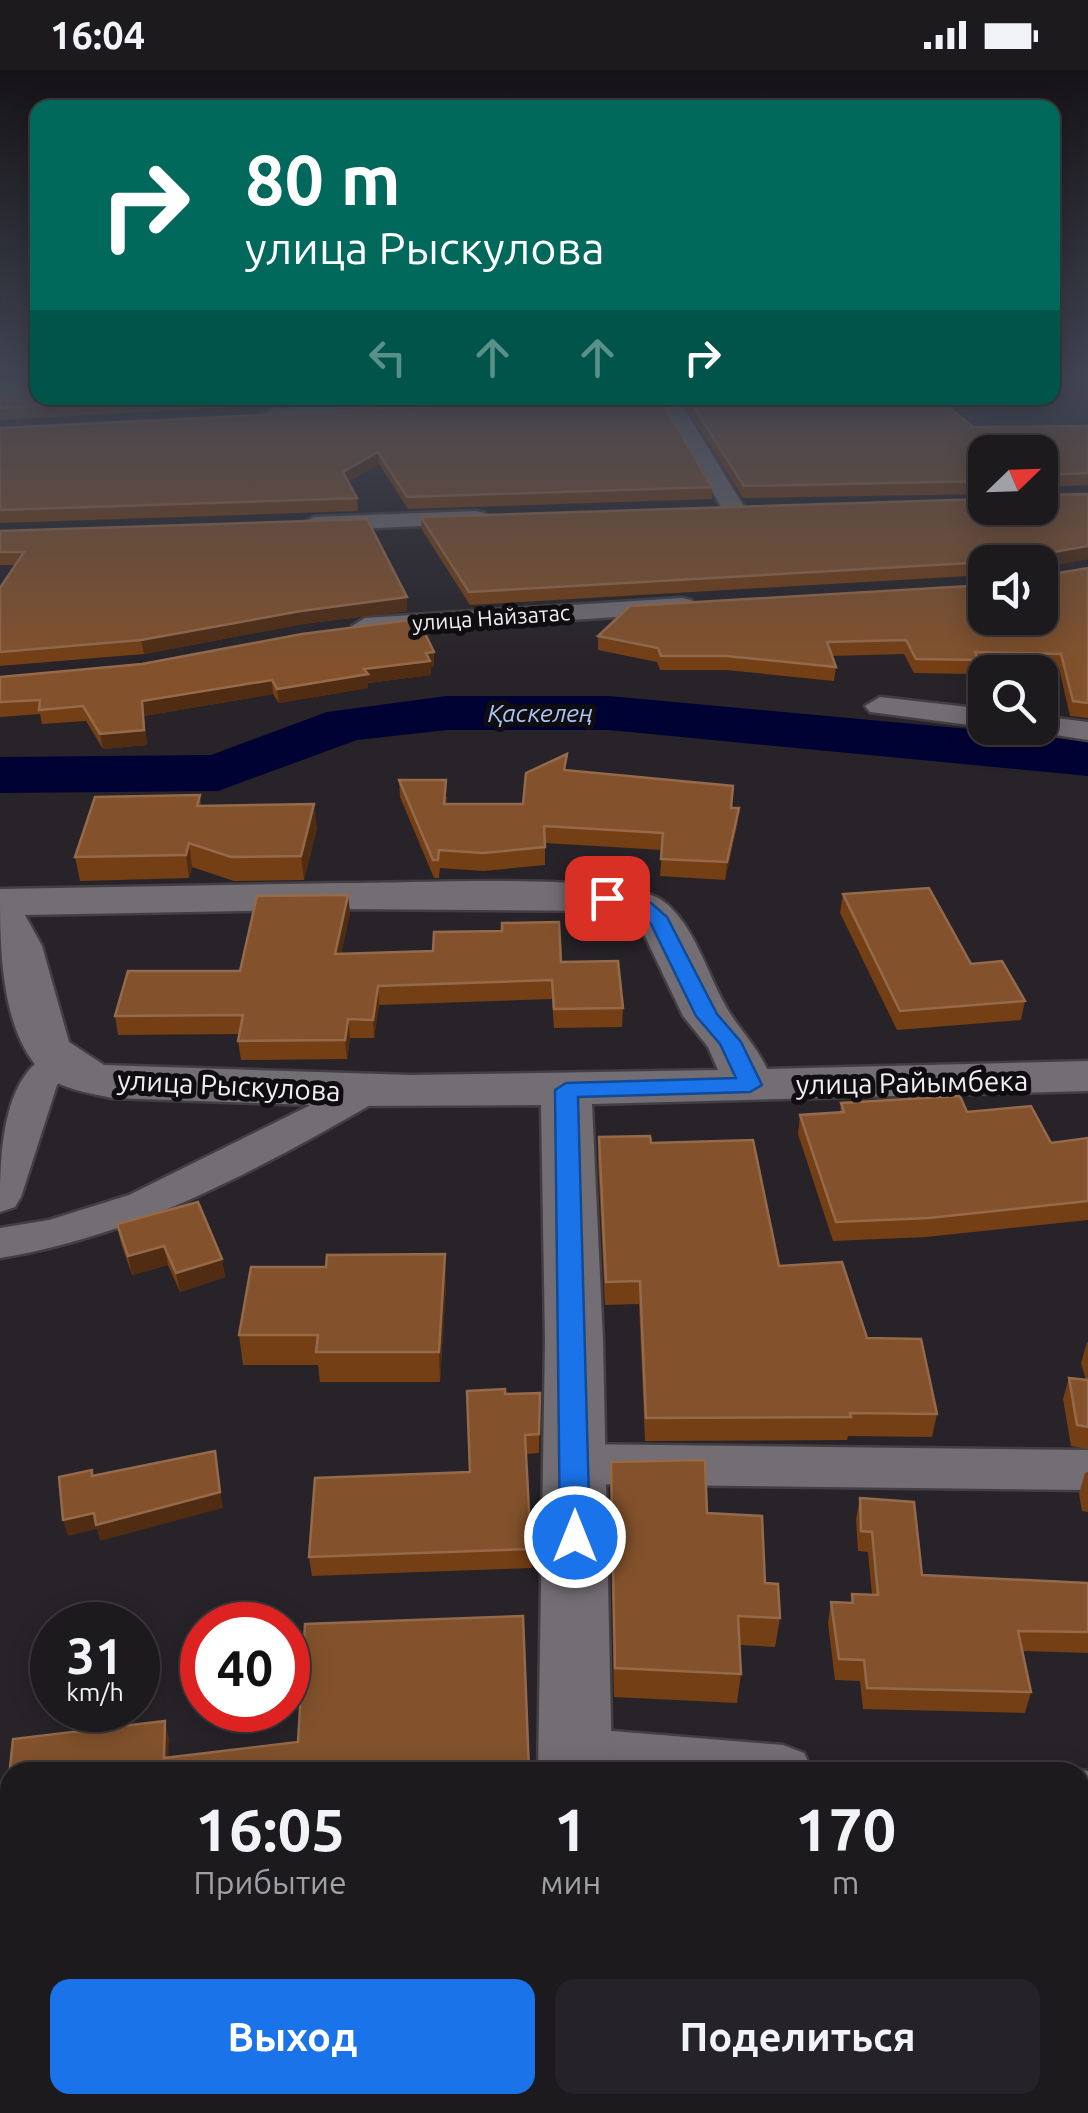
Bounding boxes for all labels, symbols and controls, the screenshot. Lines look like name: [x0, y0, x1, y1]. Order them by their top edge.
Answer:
text: 16:04: [50, 14, 145, 56]
icon: right: [80, 140, 210, 270]
text: 80 m: [245, 140, 401, 218]
text: улица Рыскулова: [245, 222, 605, 273]
icon: left: [360, 330, 415, 385]
icon: ahead: [465, 330, 520, 385]
icon: ahead: [570, 330, 625, 385]
icon: right: [675, 330, 730, 385]
north arrow: [968, 435, 1058, 525]
map controls: [968, 435, 1058, 745]
button: sound: [968, 545, 1058, 635]
street label: улица Найзатас: [411, 599, 571, 635]
button: search: [968, 655, 1058, 745]
water label: Қаскелең: [487, 699, 593, 727]
pin: [565, 856, 650, 941]
icon: arrive: [580, 871, 635, 926]
street label: улица Рыскулова: [116, 1064, 342, 1106]
street label: улица Райымбека: [796, 1064, 1028, 1100]
position arrow: [523, 1485, 627, 1589]
speed limit sign: 40: [180, 1602, 310, 1732]
text: 31: [67, 1627, 123, 1683]
text: km/h: [66, 1678, 124, 1706]
text: 16:05: [195, 1795, 345, 1862]
text: 1: [554, 1795, 588, 1862]
text: 170: [795, 1795, 896, 1862]
text: Прибытие: [194, 1864, 347, 1900]
text: мин: [540, 1864, 601, 1900]
text: m: [832, 1864, 859, 1900]
button: Выход: [50, 1979, 535, 2094]
button: Поделиться: [555, 1979, 1040, 2094]

